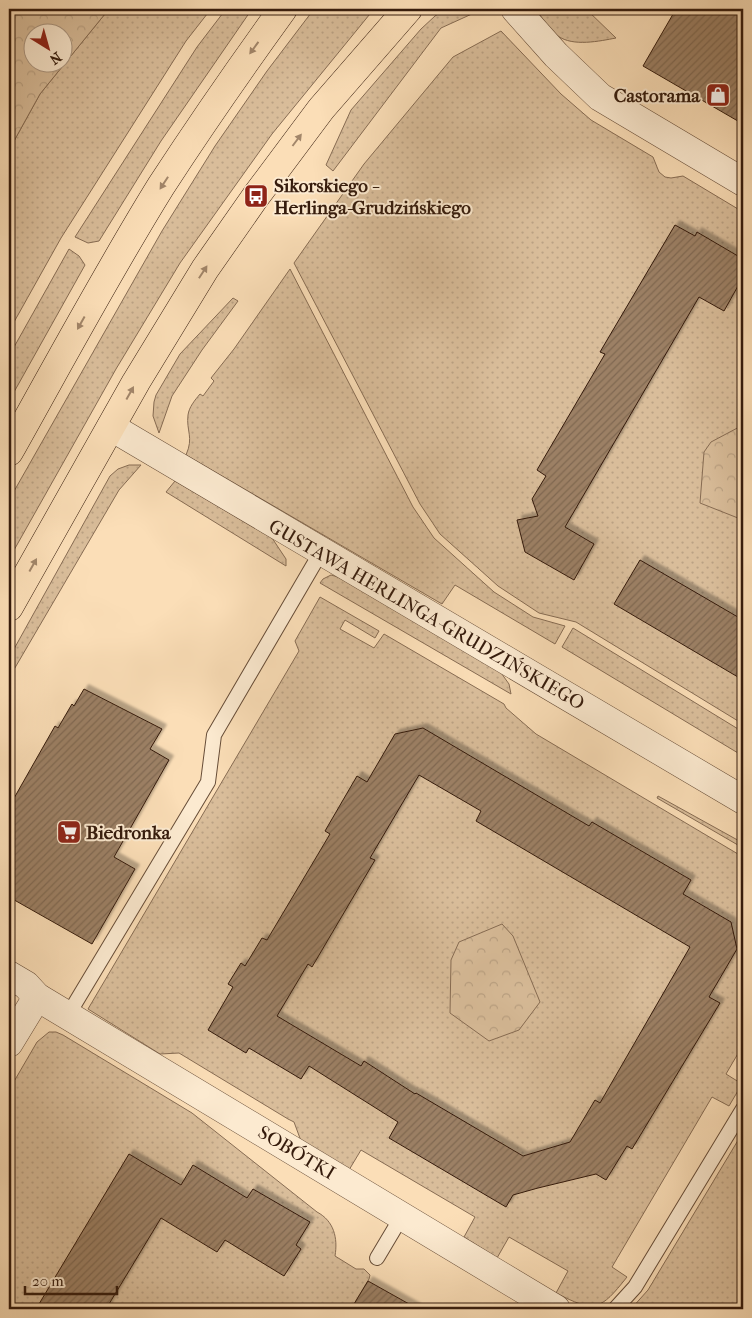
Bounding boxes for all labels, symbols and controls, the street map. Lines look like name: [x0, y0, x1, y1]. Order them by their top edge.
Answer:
north arrow: [22, 22, 72, 72]
one-way arrow: [249, 41, 260, 54]
text: N: [46, 48, 65, 68]
shop icon: Castorama: [705, 82, 731, 108]
place label: Castorama: [614, 85, 701, 107]
one-way arrow: [292, 134, 303, 147]
place label: Sikorskiego - Herlinga-Grudzińskiego: [274, 175, 471, 219]
one-way arrow: [159, 176, 169, 190]
bus stop icon: Sikorskiego - Herlinga-Grudzińskiego: [243, 183, 269, 209]
one-way arrow: [198, 266, 208, 279]
one-way arrow: [77, 316, 86, 329]
one-way arrow: [126, 386, 134, 400]
street label: GUSTAWA HERLINGA-GRUDZIŃSKIEGO: [265, 515, 588, 715]
one-way arrow: [28, 558, 37, 572]
supermarket icon: Biedronka: [56, 819, 82, 845]
place label: Biedronka: [86, 822, 172, 844]
street label: SOBÓTKI: [254, 1120, 340, 1184]
scale bar: [25, 1263, 118, 1295]
text: 20 m: [32, 1272, 64, 1290]

